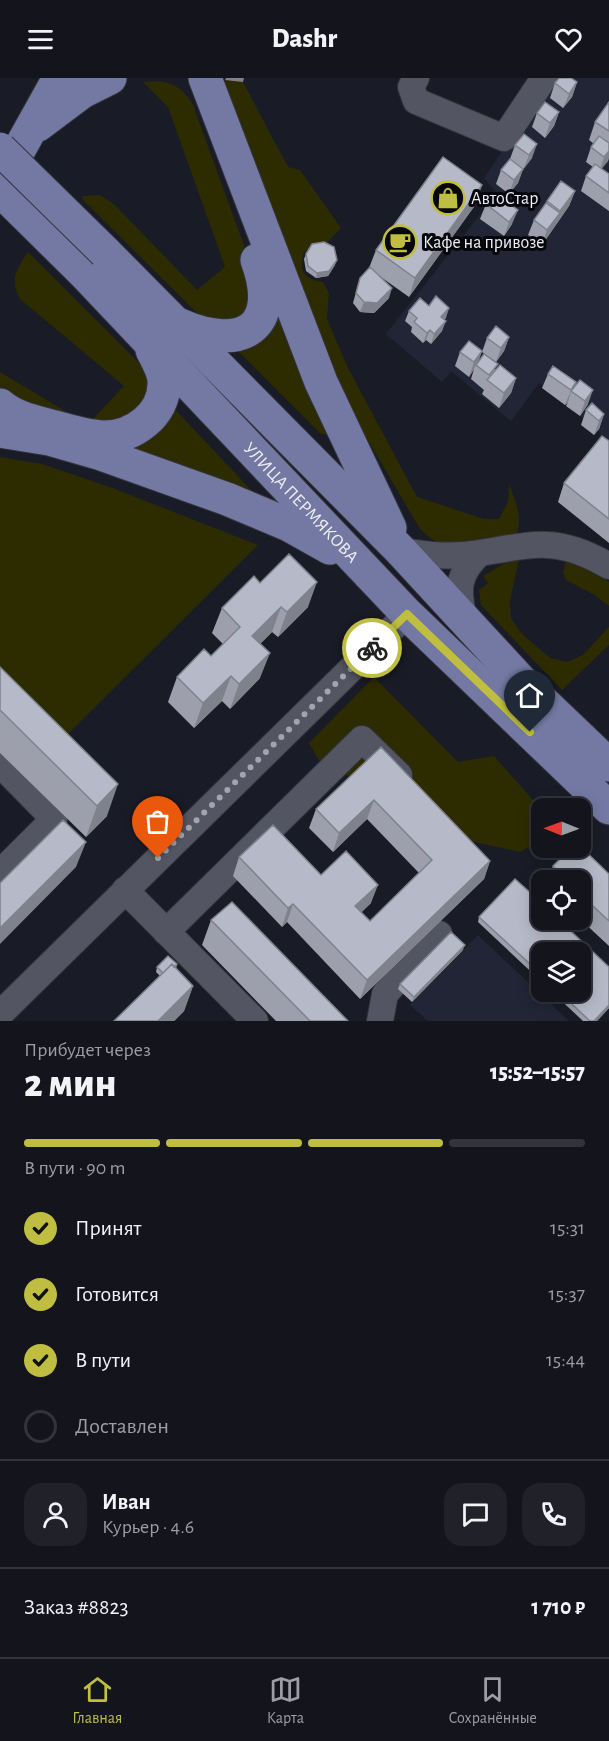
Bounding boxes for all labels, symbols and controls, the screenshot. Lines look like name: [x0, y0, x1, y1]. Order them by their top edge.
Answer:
icon: menu: [24, 23, 57, 56]
icon: heart: [552, 23, 585, 56]
text: Dashr: [272, 25, 337, 52]
shop icon: АвтоСтар: [430, 180, 466, 216]
place label: АвтоСтар: [471, 190, 538, 208]
cafe icon: Кафе на привозе: [382, 224, 418, 260]
place label: Кафе на привозе: [423, 234, 545, 252]
street label: УЛИЦА ПЕРМЯКОВА: [240, 439, 362, 567]
courier: [342, 618, 402, 678]
icon: bike: [356, 632, 389, 665]
pin: [504, 670, 555, 732]
icon: home: [513, 679, 546, 712]
pin: [132, 796, 183, 858]
north arrow: [531, 798, 591, 858]
map controls: [531, 798, 591, 1002]
icon: bag: [141, 805, 174, 838]
button: locate: [531, 870, 591, 930]
button: layers: [531, 942, 591, 1002]
text: Прибудет через: [24, 1040, 151, 1060]
text: 15:52–15:57: [490, 1061, 585, 1083]
text: 2 мин: [24, 1065, 117, 1104]
text: В пути · 90 m: [24, 1158, 126, 1178]
icon: check: [24, 1212, 57, 1245]
text: Принят: [75, 1217, 141, 1239]
text: 15:31: [550, 1218, 585, 1238]
icon: check: [24, 1278, 57, 1311]
text: Готовится: [75, 1283, 159, 1305]
text: 15:37: [549, 1284, 585, 1304]
icon: check: [24, 1344, 57, 1377]
text: В пути: [75, 1349, 131, 1371]
text: 15:44: [546, 1350, 585, 1370]
text: Доставлен: [75, 1415, 169, 1437]
button: person: [24, 1483, 87, 1546]
button: chat: [444, 1483, 507, 1546]
button: phone: [522, 1483, 585, 1546]
text: Иван: [102, 1491, 151, 1513]
text: Курьер · 4.6: [102, 1517, 194, 1537]
text: Заказ #8823: [24, 1596, 128, 1618]
text: 1 710 ₽: [531, 1596, 585, 1618]
tab: Главная: [72, 1673, 122, 1728]
tab: Карта: [267, 1673, 304, 1728]
tab: Сохранённые: [448, 1673, 537, 1728]

